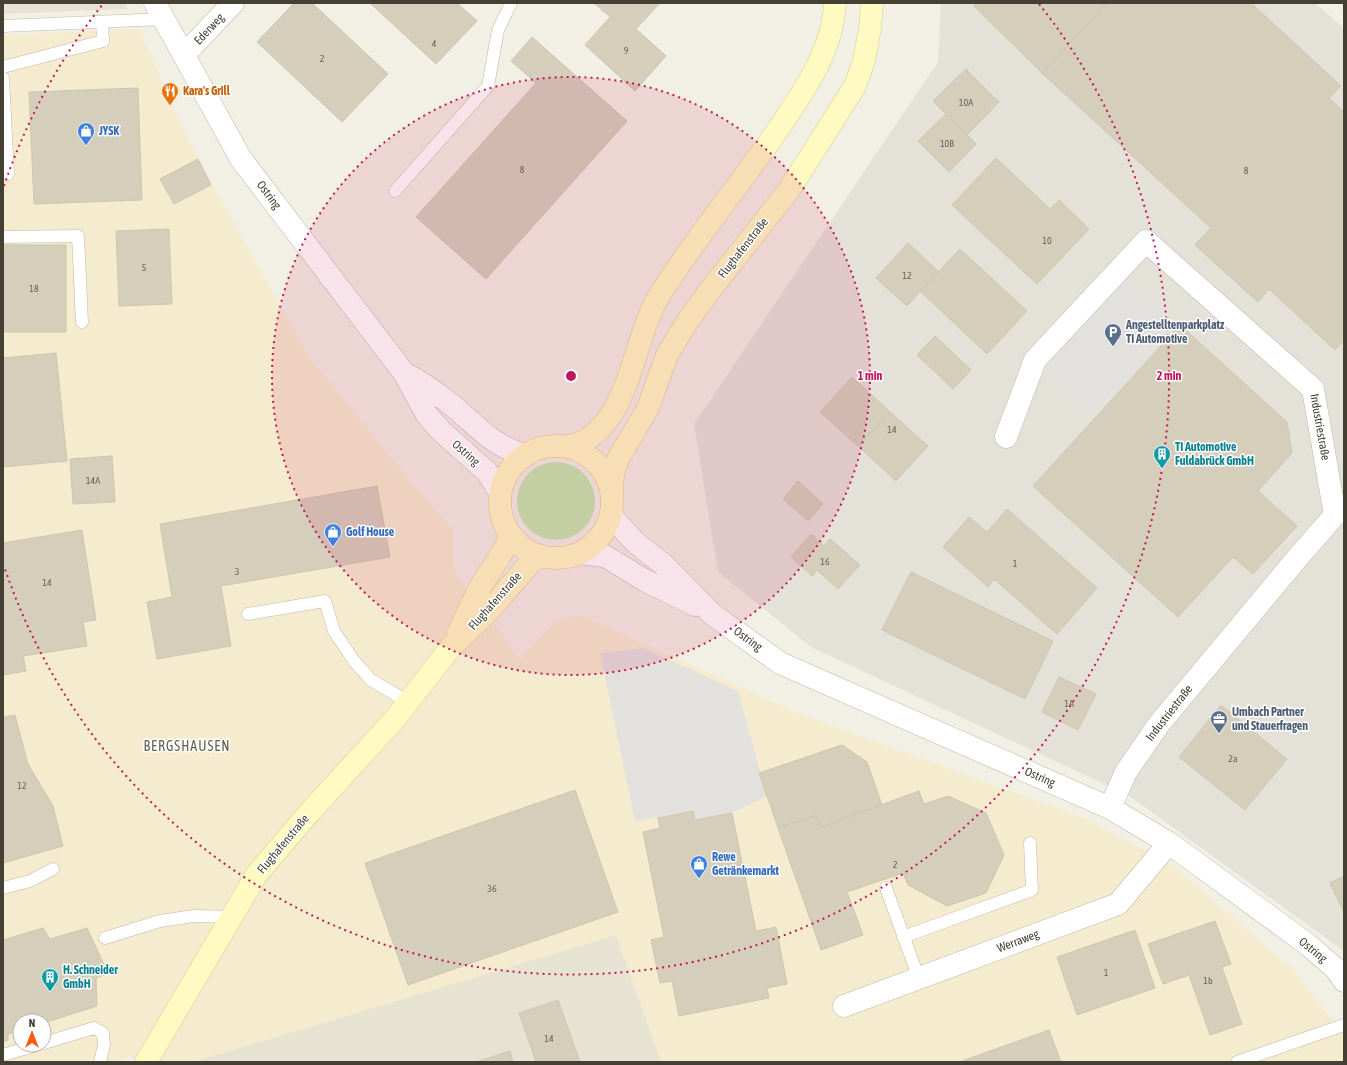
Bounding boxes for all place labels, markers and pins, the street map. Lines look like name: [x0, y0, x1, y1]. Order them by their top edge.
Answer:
restaurant icon: Kara's Grill: [160, 81, 180, 106]
place label: Kara's Grill: [183, 84, 231, 98]
shop icon: JYSK: [76, 121, 96, 146]
place label: JYSK: [98, 124, 119, 138]
place label: Angestelltenparkplatz TI Automotive: [1125, 318, 1225, 346]
parking icon: Angestelltenparkplatz TI Automotive: [1103, 322, 1123, 347]
centre of rings: [564, 369, 578, 383]
place label: TI Automotive Fuldabrück GmbH: [1175, 440, 1254, 468]
building icon: TI Automotive Fuldabrück GmbH: [1152, 444, 1172, 469]
shop icon: Golf House: [323, 522, 343, 547]
place label: Golf House: [346, 525, 395, 539]
place label: Umbach Partner und Stauerfragen: [1232, 705, 1308, 733]
office icon: Umbach Partner und Stauerfragen: [1209, 709, 1229, 734]
place label: Rewe Getränkemarkt: [712, 850, 779, 878]
shop icon: Rewe Getränkemarkt: [689, 854, 709, 879]
place label: H. Schneider GmbH: [63, 963, 118, 991]
building icon: H. Schneider GmbH: [40, 967, 60, 992]

